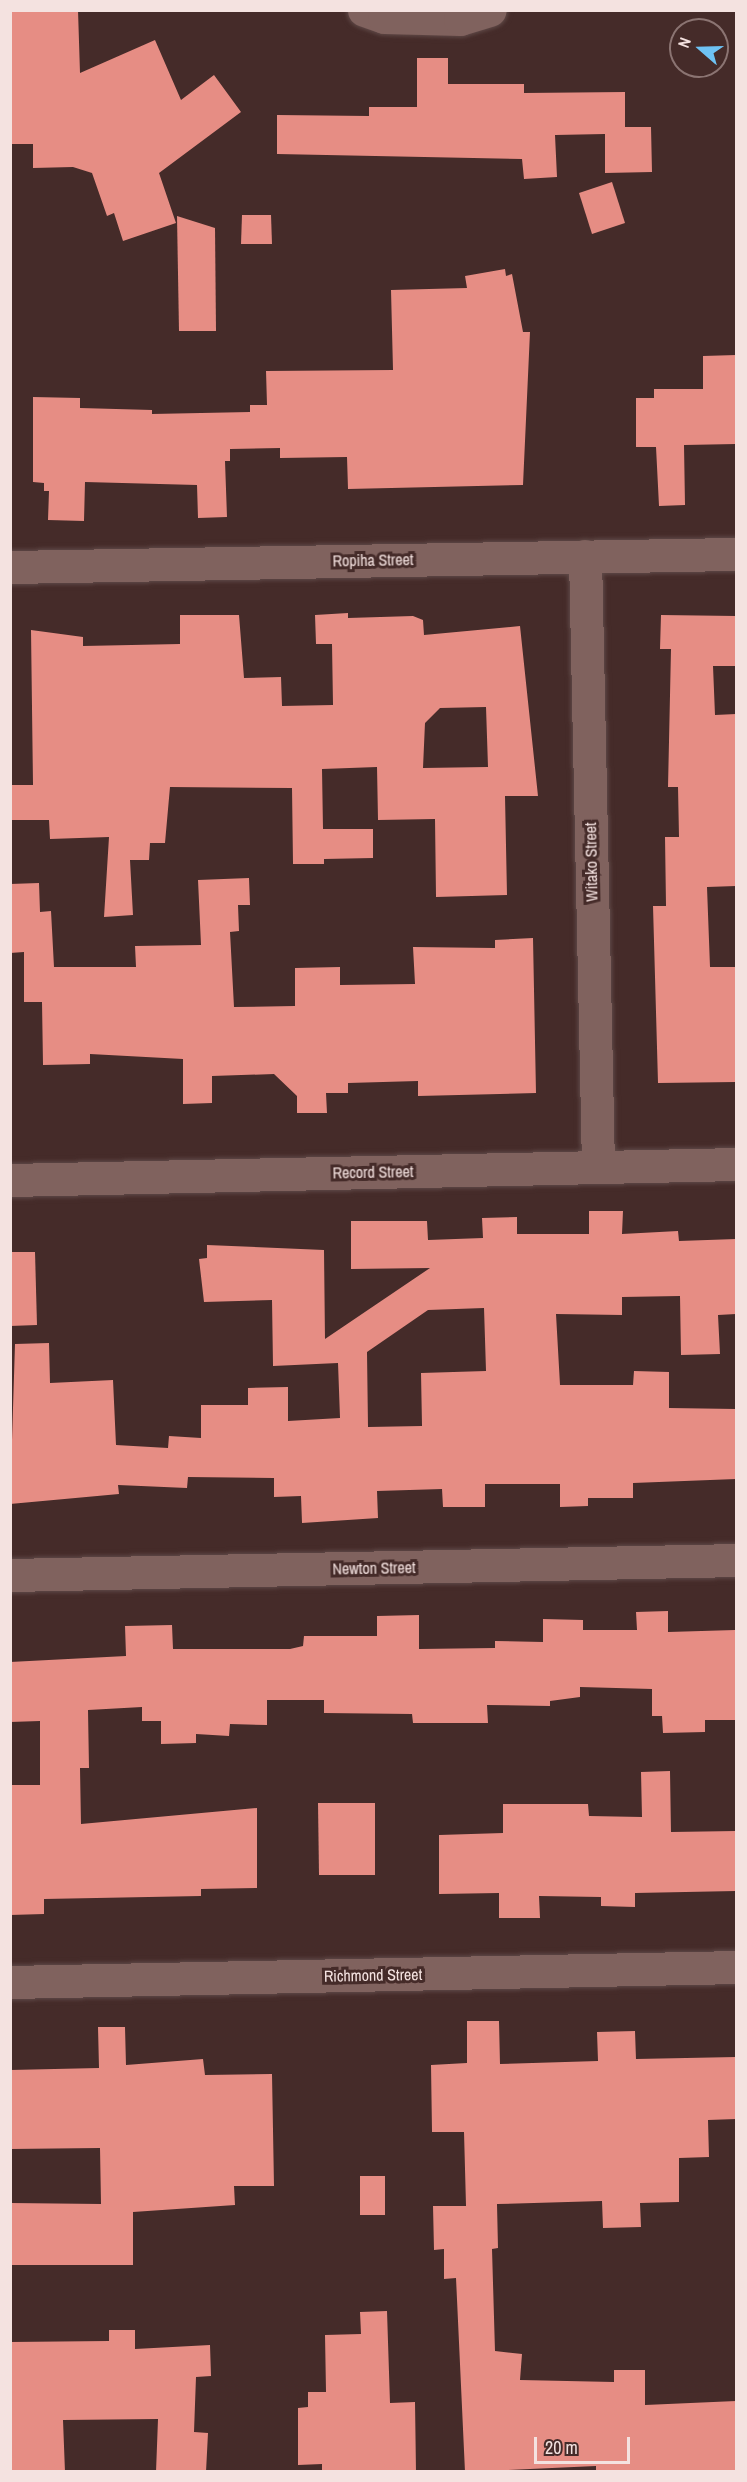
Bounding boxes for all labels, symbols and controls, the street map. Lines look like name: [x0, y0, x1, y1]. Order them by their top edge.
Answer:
north arrow: [669, 18, 729, 78]
text: N: [672, 34, 696, 51]
street label: Ropiha Street: [332, 550, 414, 570]
street label: Witako Street: [581, 822, 601, 902]
street label: Record Street: [332, 1162, 414, 1182]
street label: Newton Street: [332, 1558, 416, 1578]
street label: Richmond Street: [324, 1965, 422, 1985]
scale bar: [537, 2425, 633, 2463]
text: 20 m: [545, 2435, 578, 2460]

